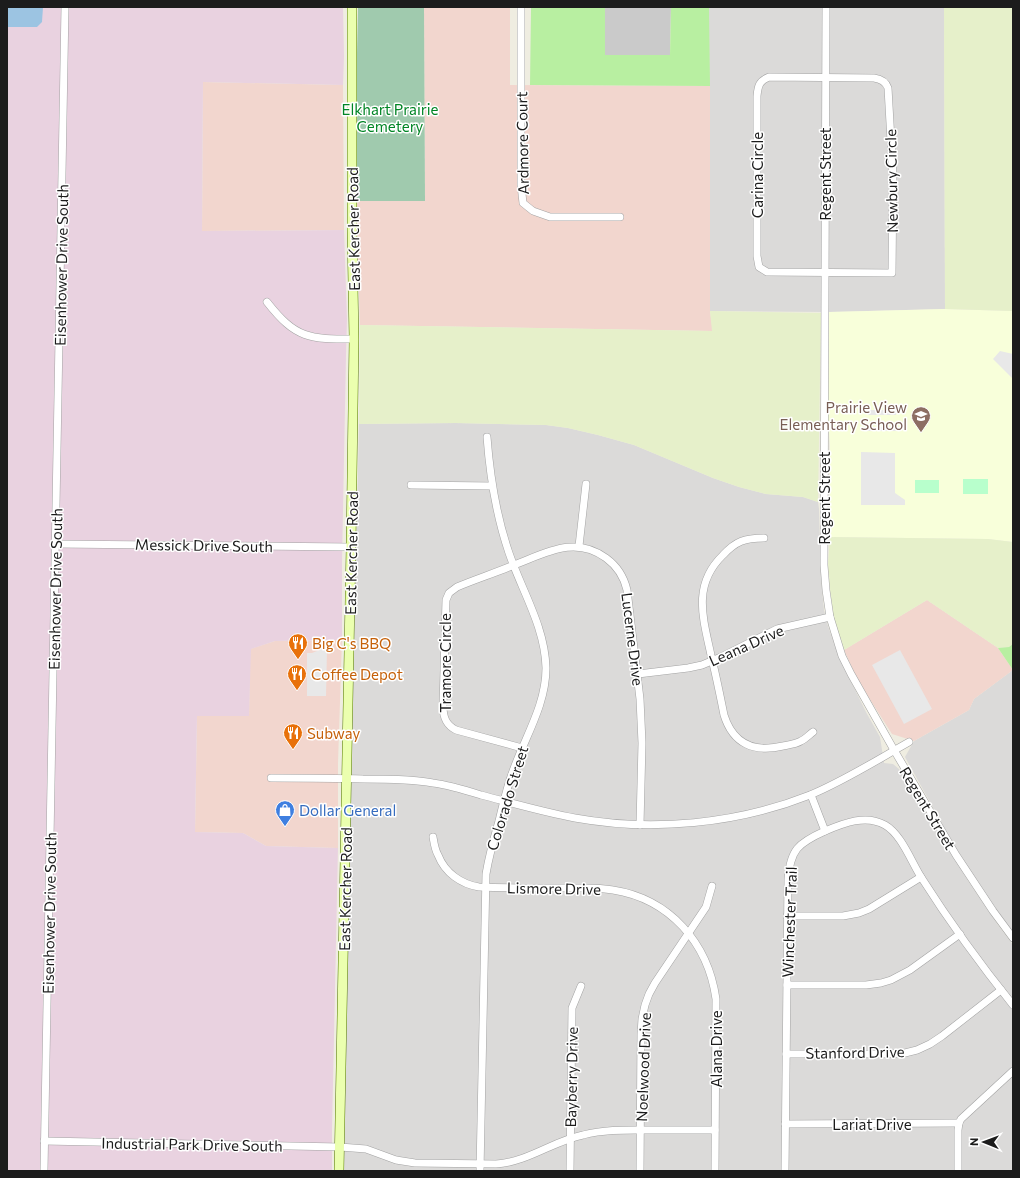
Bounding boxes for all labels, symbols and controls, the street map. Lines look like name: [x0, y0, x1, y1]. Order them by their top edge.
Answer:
street label: Ardmore Court: [512, 91, 532, 195]
park label: Elkhart Prairie Cemetery: [341, 100, 439, 135]
street label: Regent Street: [816, 127, 834, 221]
street label: Newbury Circle: [881, 129, 901, 233]
street label: Carina Circle: [748, 132, 766, 218]
street label: East Kercher Road: [343, 167, 363, 291]
street label: Eisenhower Drive South: [51, 184, 71, 346]
place label: Prairie View Elementary School: [780, 398, 907, 433]
school or university icon: Prairie View Elementary School: [910, 405, 932, 433]
street label: Regent Street: [815, 451, 833, 545]
street label: East Kercher Road: [341, 491, 361, 615]
street label: Eisenhower Drive South: [45, 508, 65, 670]
street label: Messick Drive South: [135, 535, 273, 555]
street label: Lucerne Drive: [618, 591, 648, 687]
street label: Tramore Circle: [436, 613, 454, 713]
street label: Leana Drive: [706, 620, 786, 669]
restaurant icon: Big C's BBQ: [287, 632, 309, 660]
place label: Big C's BBQ: [312, 634, 391, 652]
restaurant icon: Coffee Depot: [286, 663, 308, 691]
place label: Coffee Depot: [311, 665, 403, 683]
restaurant icon: Subway: [282, 722, 304, 750]
place label: Subway: [307, 724, 360, 742]
street label: Colorado Street: [483, 743, 531, 853]
street label: Regent Street: [896, 763, 960, 853]
shop icon: Dollar General: [274, 799, 296, 827]
place label: Dollar General: [299, 801, 396, 819]
street label: East Kercher Road: [335, 827, 355, 951]
street label: Eisenhower Drive South: [39, 832, 59, 994]
street label: Winchester Trail: [778, 866, 800, 978]
street label: Lismore Drive: [507, 878, 601, 898]
street label: Alana Drive: [707, 1010, 725, 1088]
street label: Noelwood Drive: [632, 1012, 654, 1122]
street label: Bayberry Drive: [561, 1026, 581, 1128]
street label: Stanford Drive: [805, 1042, 905, 1062]
street label: Lariat Drive: [832, 1115, 912, 1133]
north arrow: [964, 1122, 1004, 1162]
street label: Industrial Park Drive South: [101, 1133, 283, 1155]
text: N: [967, 1138, 980, 1146]

